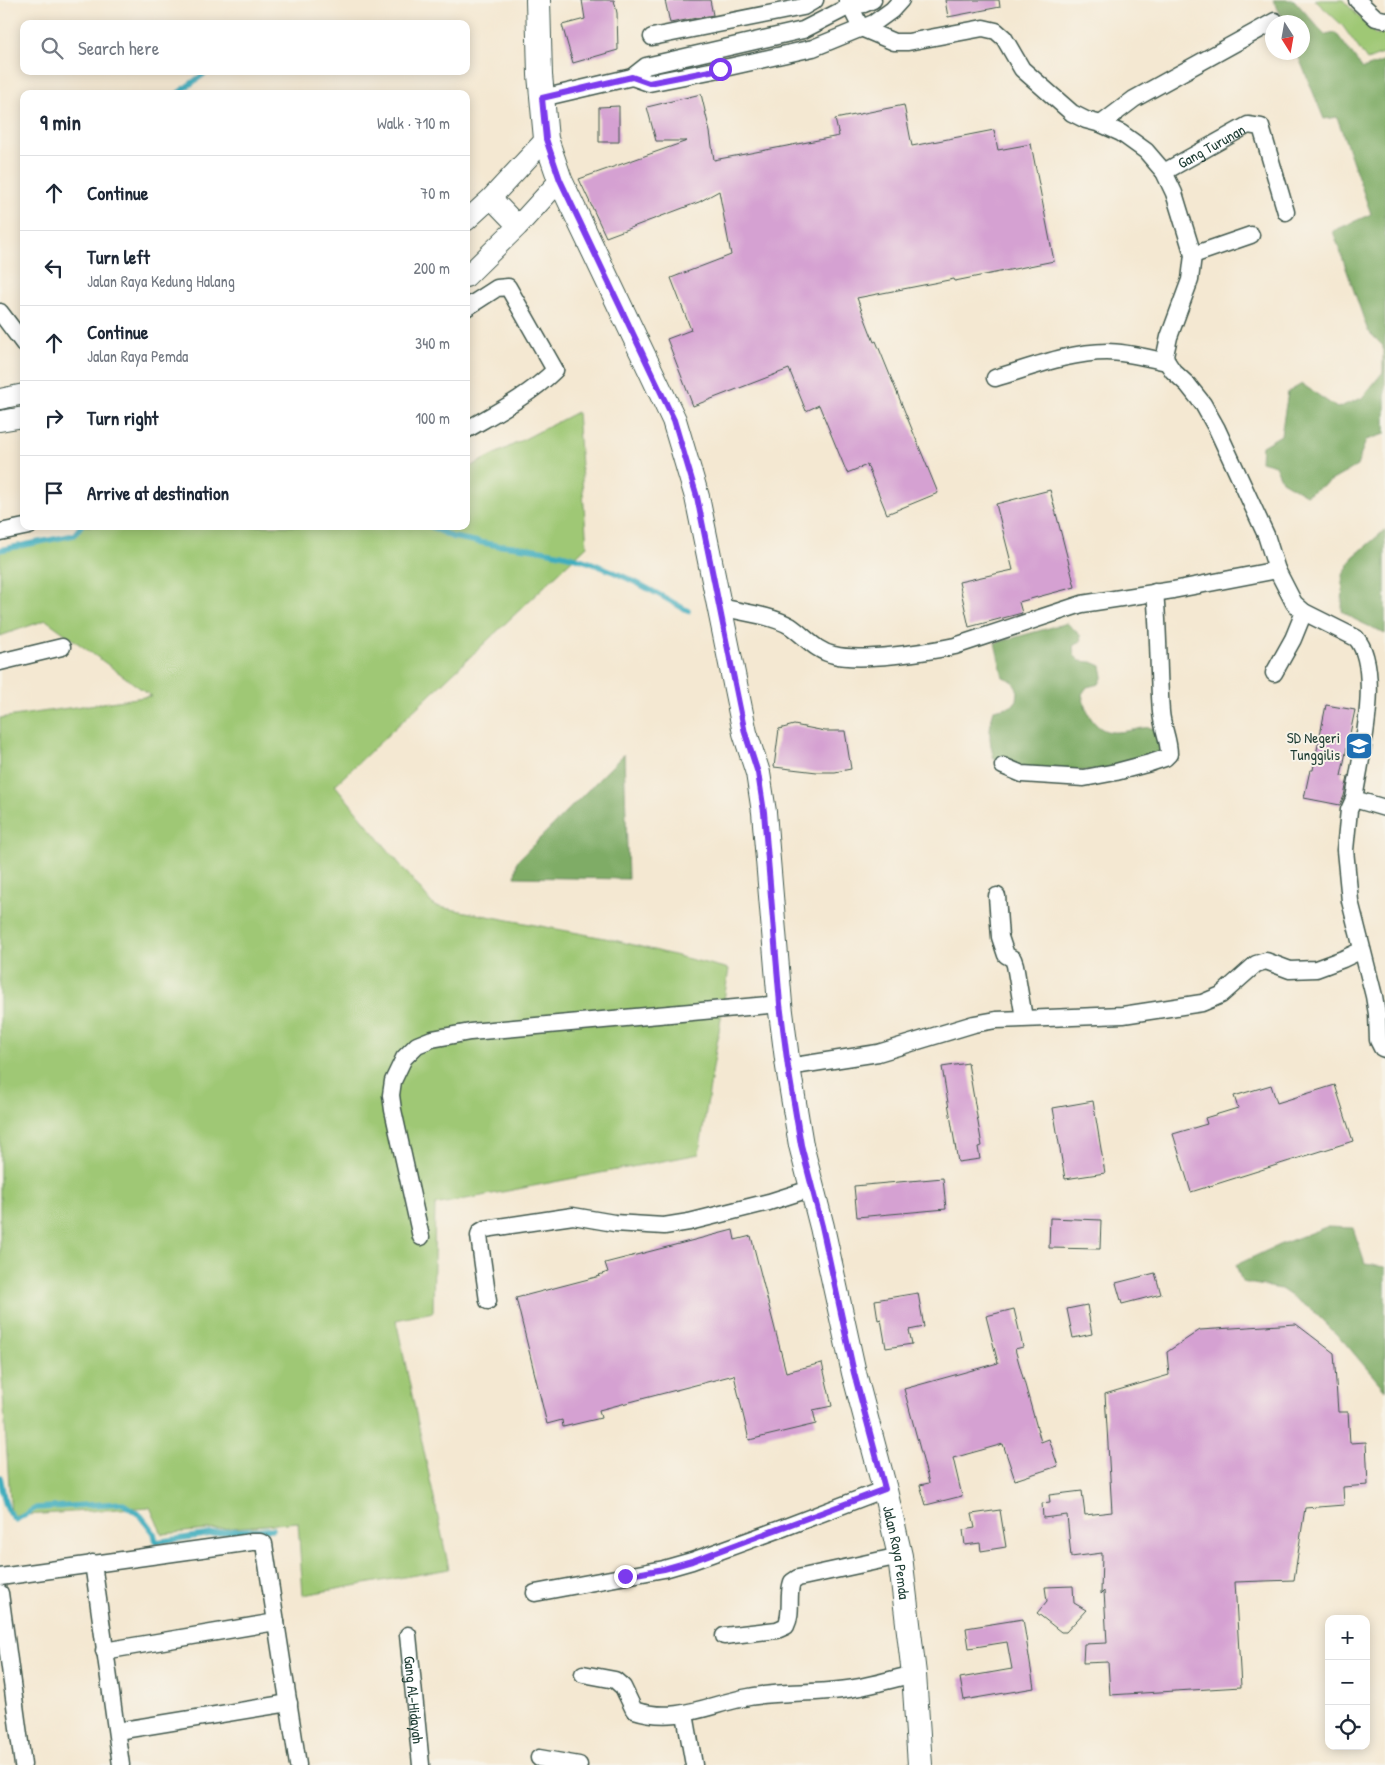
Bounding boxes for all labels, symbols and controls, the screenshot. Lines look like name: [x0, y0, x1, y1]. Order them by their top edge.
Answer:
north arrow: [1265, 15, 1310, 60]
search box: [20, 20, 470, 75]
icon: search: [38, 34, 66, 62]
text: Search here: [78, 35, 159, 61]
route start: [709, 58, 732, 81]
text: 9 min: [40, 108, 81, 137]
text: Walk · 710 m: [377, 112, 450, 134]
street label: Gang Turunan: [1174, 118, 1249, 173]
icon: ahead: [40, 179, 68, 207]
text: Continue: [87, 180, 148, 206]
text: 70 m: [420, 182, 450, 204]
text: Turn left: [87, 244, 150, 270]
icon: left: [40, 254, 68, 282]
text: 200 m: [414, 257, 450, 279]
text: Jalan Raya Kedung Halang: [87, 270, 235, 292]
text: Continue: [87, 319, 148, 345]
icon: ahead: [40, 329, 68, 357]
text: 340 m: [415, 332, 450, 354]
text: Jalan Raya Pemda: [87, 345, 188, 367]
icon: right: [40, 404, 68, 432]
text: Turn right: [87, 405, 158, 431]
text: 100 m: [415, 407, 450, 429]
icon: arrive: [40, 479, 68, 507]
text: Arrive at destination: [87, 480, 229, 506]
place label: SD Negeri Tunggilis: [1287, 727, 1340, 765]
school or university icon: SD Negeri Tunggilis: [1344, 731, 1374, 761]
street label: Jalan Raya Pemda: [878, 1503, 916, 1600]
route end: [614, 1565, 637, 1588]
map controls: [1325, 1615, 1370, 1750]
button: +: [1325, 1615, 1370, 1660]
street label: Gang Al-Hidayah: [400, 1655, 429, 1745]
button: −: [1325, 1660, 1370, 1705]
button: locate: [1325, 1705, 1370, 1750]

